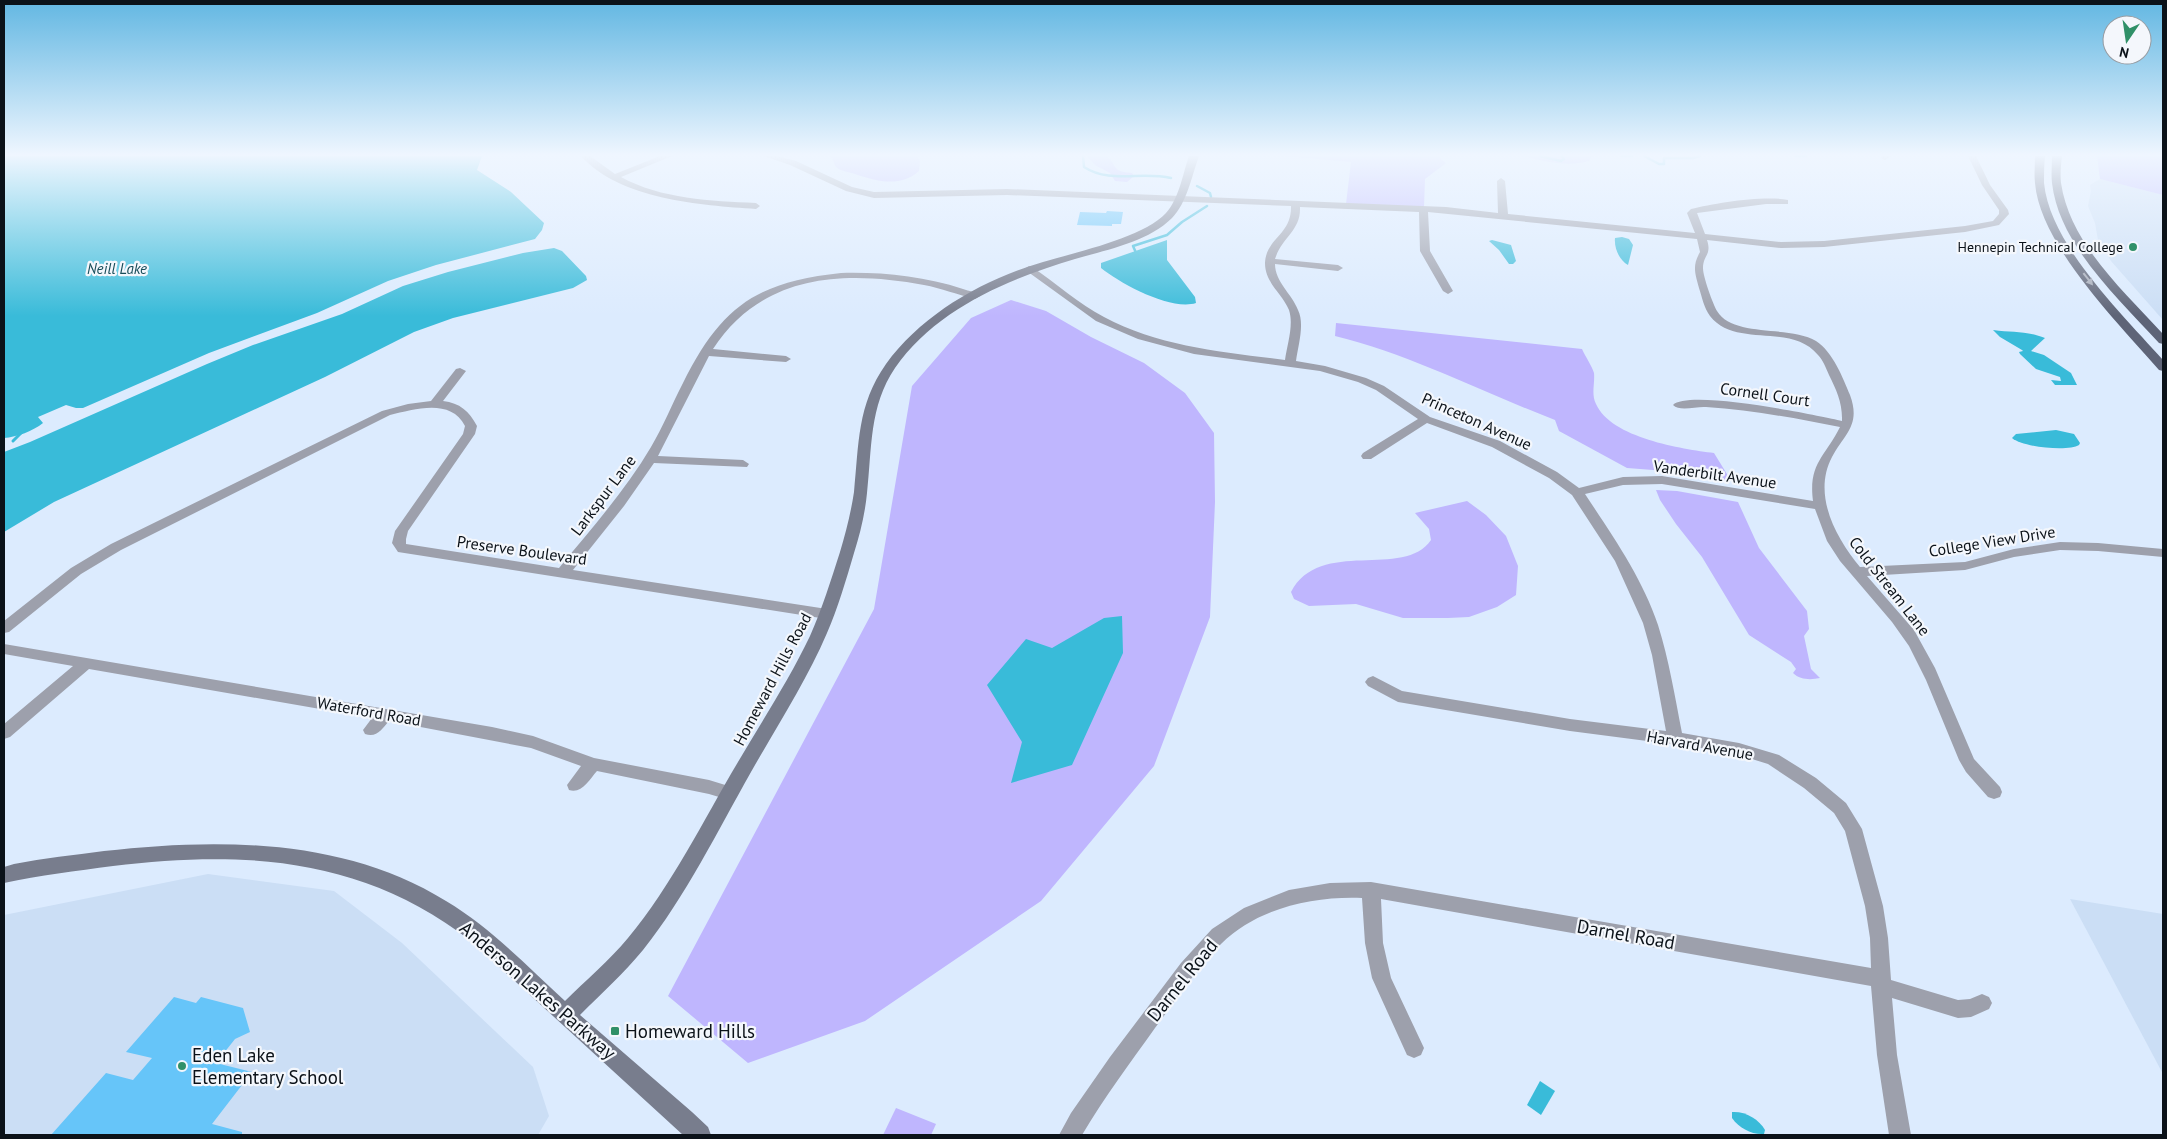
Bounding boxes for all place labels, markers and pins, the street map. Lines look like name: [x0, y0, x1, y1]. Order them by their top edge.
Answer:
place label: Hennepin Technical College: [1958, 238, 2123, 256]
marker: Hennepin Technical College: [2127, 241, 2139, 253]
place label: Homeward Hills: [625, 1019, 755, 1043]
marker: Homeward Hills: [609, 1025, 621, 1037]
place label: Eden Lake Elementary School: [192, 1043, 344, 1089]
marker: Eden Lake Elementary School: [176, 1060, 188, 1072]

